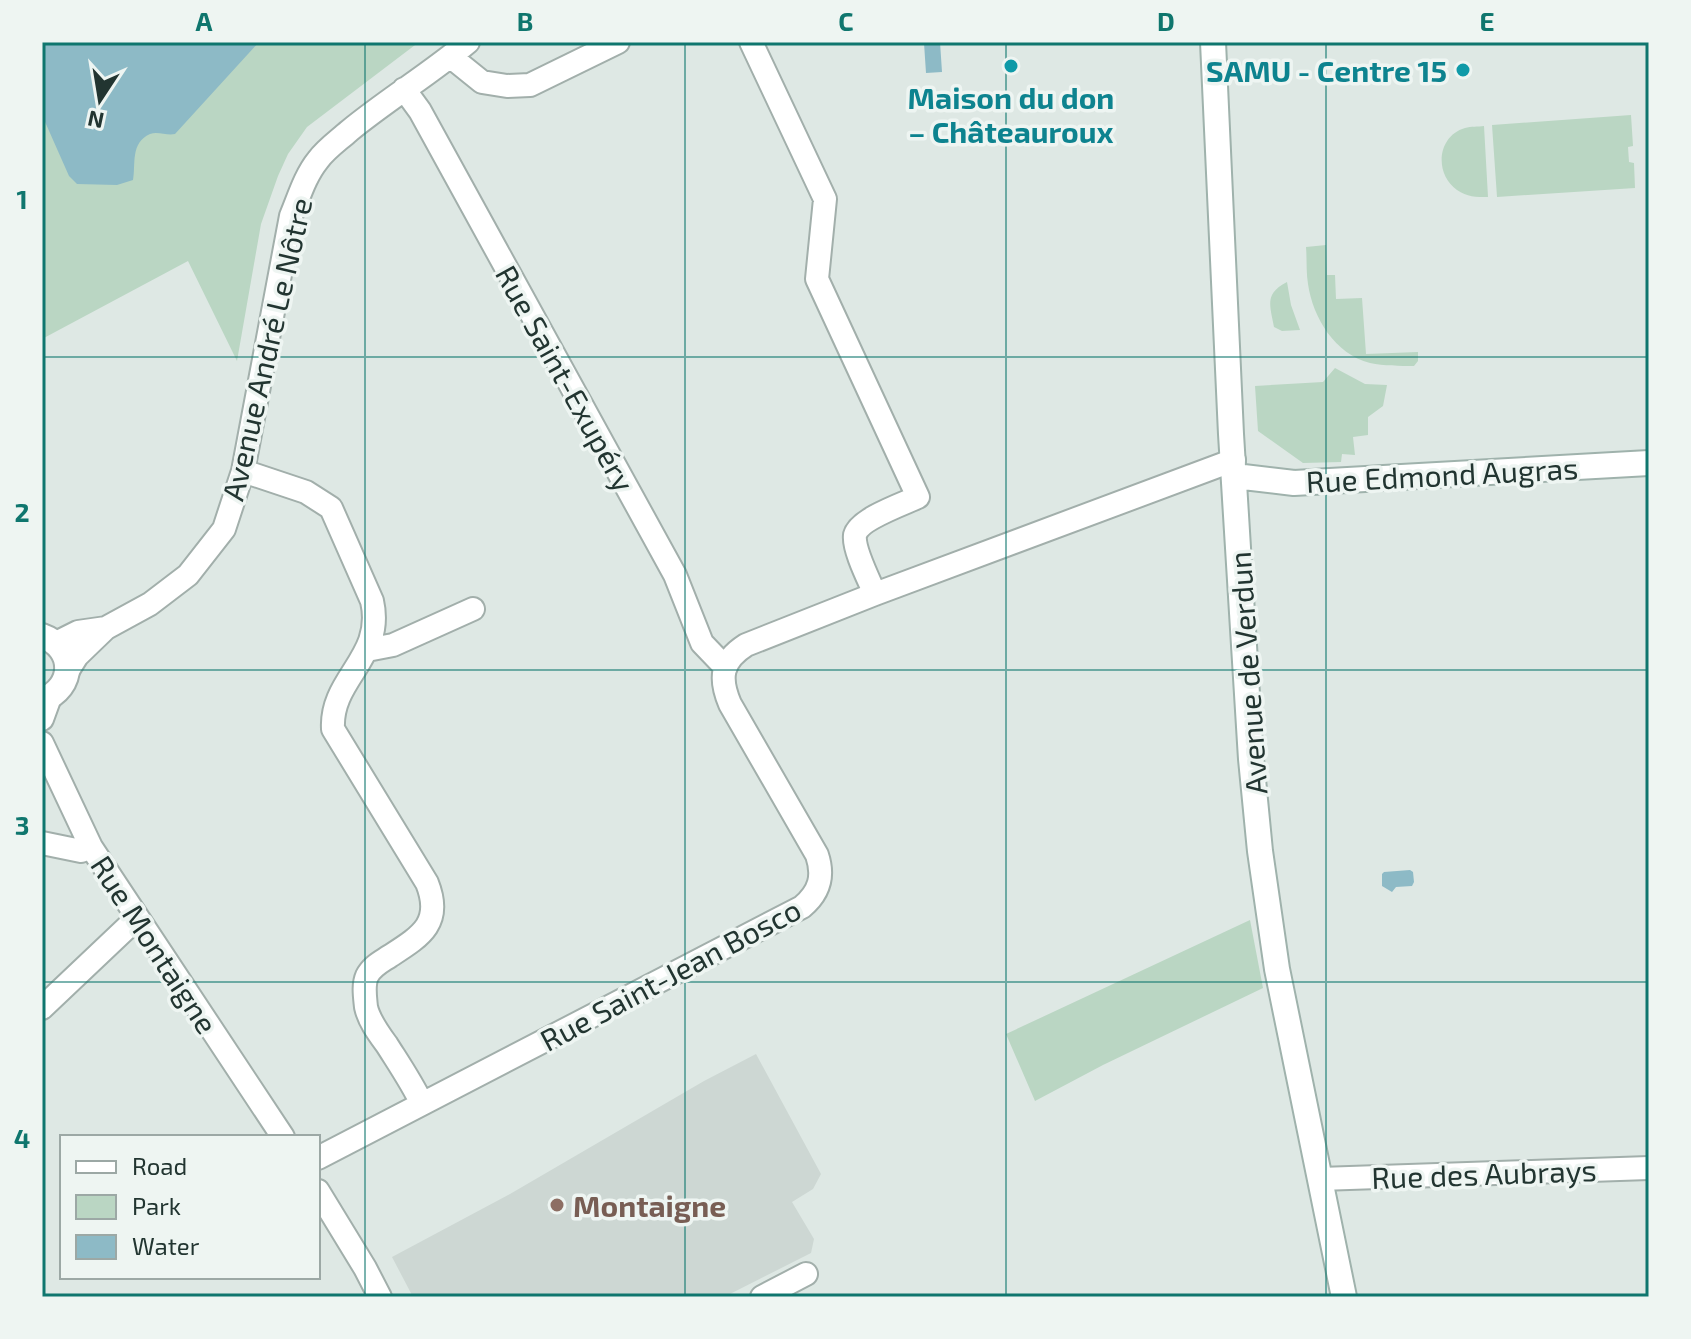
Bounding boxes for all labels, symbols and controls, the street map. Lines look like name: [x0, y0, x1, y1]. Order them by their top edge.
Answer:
text: A: [196, 5, 213, 36]
text: B: [517, 5, 533, 36]
text: C: [838, 5, 854, 36]
text: D: [1157, 5, 1175, 36]
text: E: [1479, 5, 1495, 36]
place label: SAMU - Centre 15: [1206, 52, 1447, 88]
marker: Maison du don – Châteauroux: [1002, 57, 1020, 75]
north arrow: [60, 60, 140, 140]
marker: SAMU - Centre 15: [1454, 61, 1472, 79]
place label: Maison du don – Châteauroux: [908, 79, 1114, 149]
text: N: [85, 106, 106, 135]
text: 1: [16, 183, 28, 214]
street label: Avenue André Le Nôtre: [214, 194, 318, 504]
street label: Rue Saint-Exupéry: [489, 259, 643, 497]
street label: Rue Edmond Augras: [1305, 449, 1579, 499]
text: 2: [14, 496, 30, 527]
street label: Avenue de Verdun: [1221, 550, 1273, 796]
text: 3: [15, 809, 29, 840]
street label: Rue Montaigne: [84, 848, 226, 1040]
street label: Rue Saint-Jean Bosco: [534, 890, 806, 1058]
text: 4: [14, 1122, 30, 1153]
legend: [60, 1135, 320, 1279]
text: Road: [132, 1151, 187, 1180]
street label: Rue des Aubrays: [1371, 1151, 1597, 1195]
place label: Montaigne: [573, 1187, 726, 1223]
text: Park: [132, 1191, 181, 1220]
marker: Montaigne: [548, 1196, 566, 1214]
text: Water: [132, 1231, 200, 1260]

